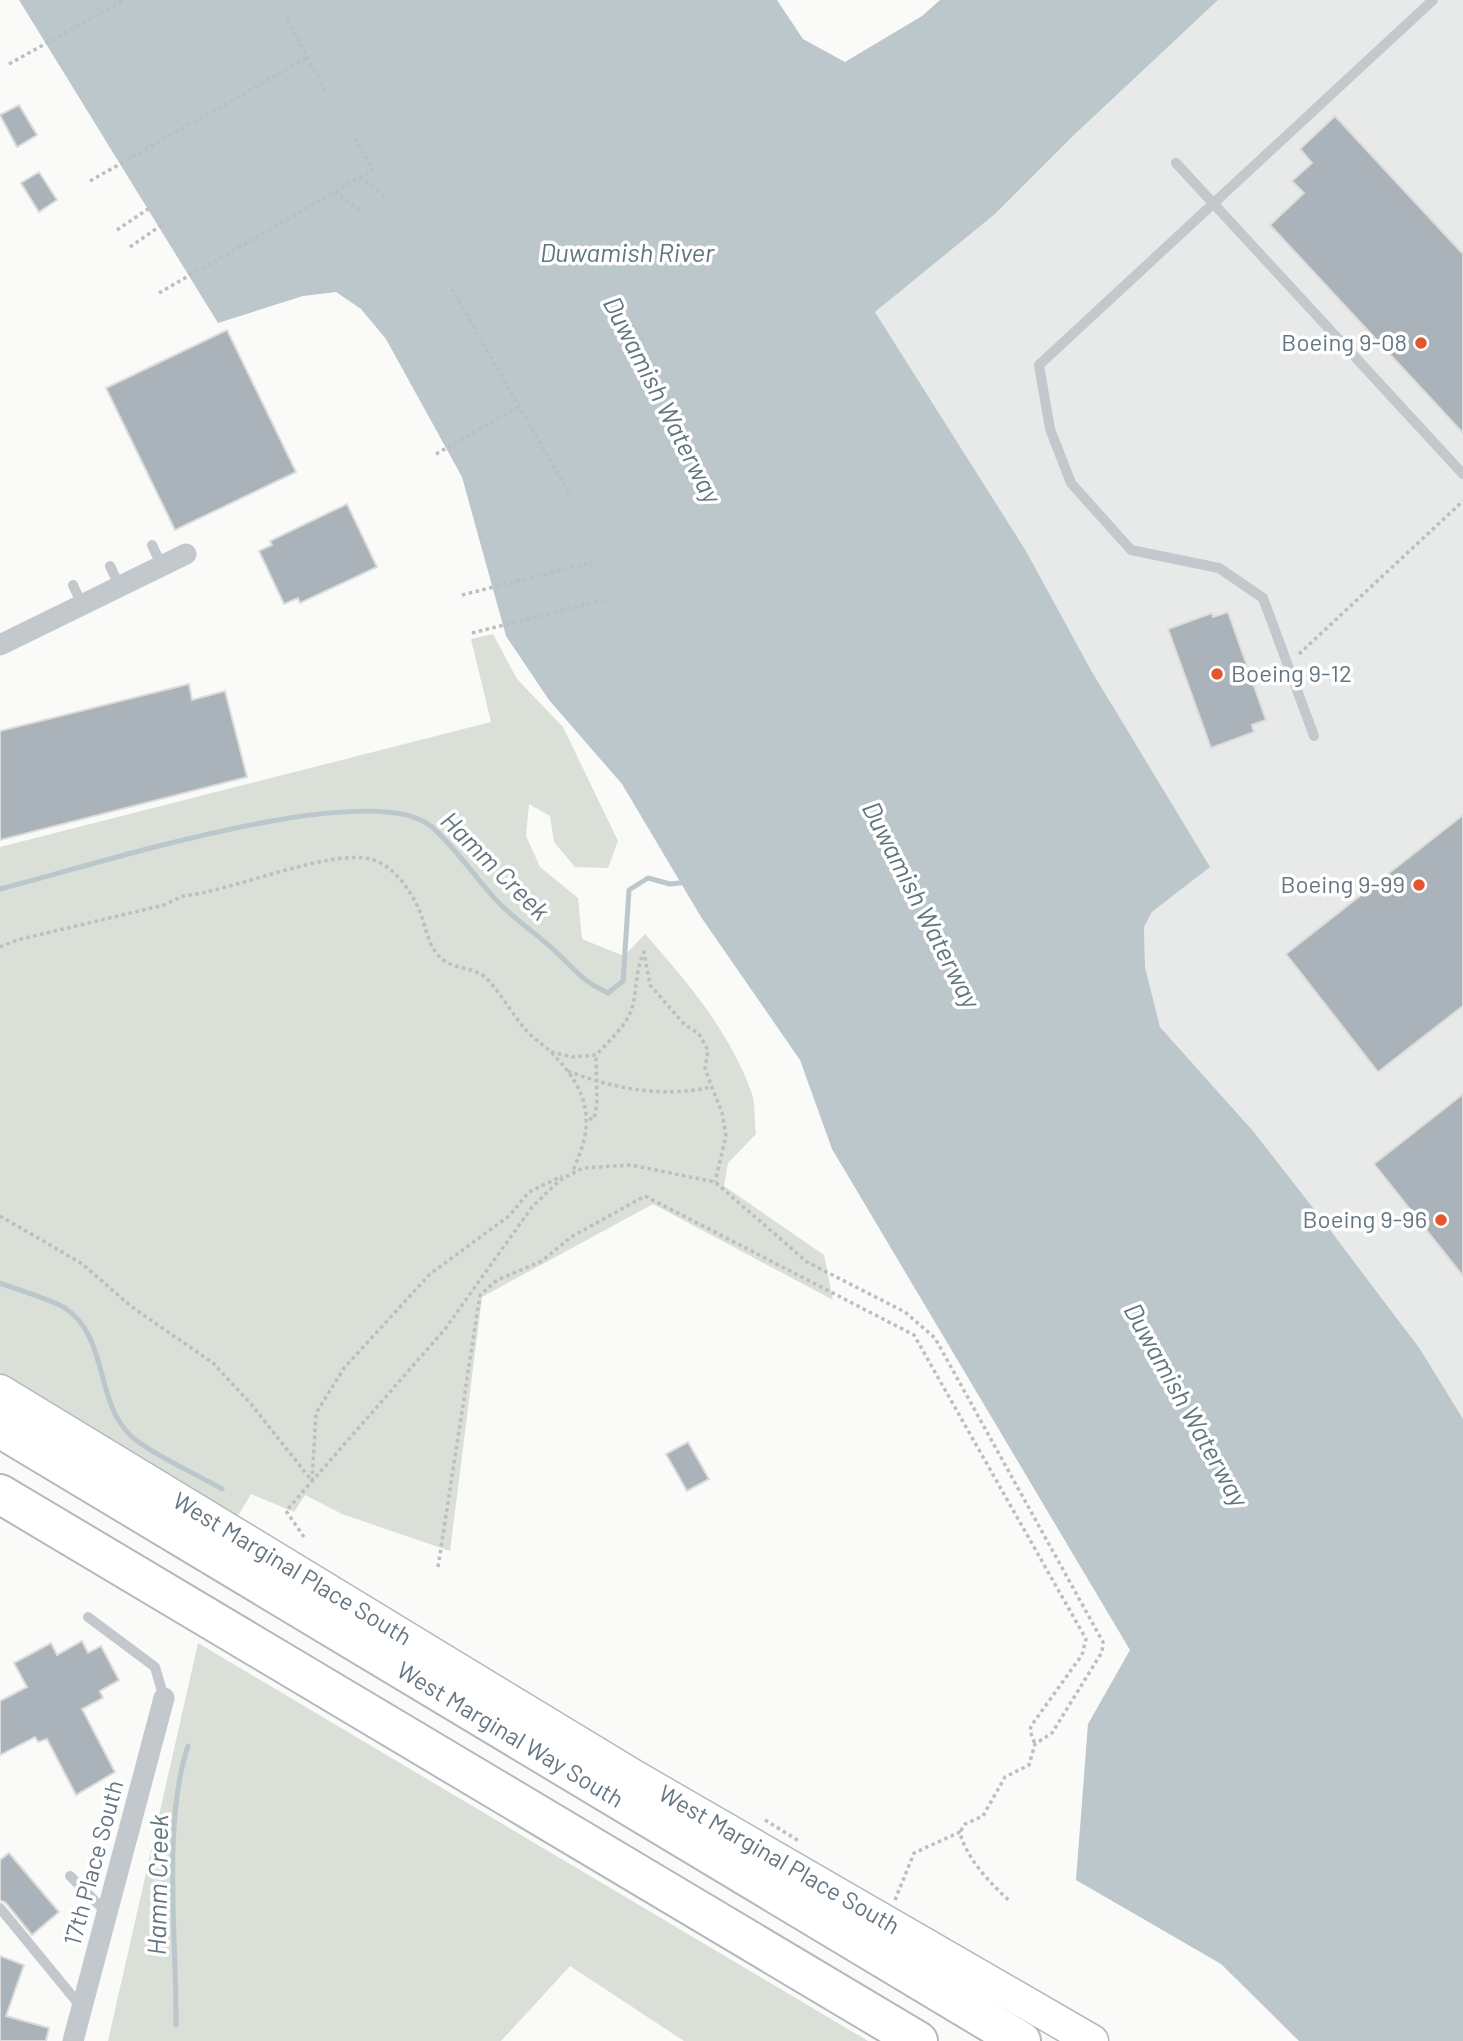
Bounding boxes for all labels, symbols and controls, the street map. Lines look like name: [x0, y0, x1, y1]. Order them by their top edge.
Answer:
water label: Duwamish River: [540, 236, 715, 267]
water label: Duwamish Waterway: [598, 291, 730, 509]
place label: Boeing 9-08: [1281, 327, 1407, 356]
marker: Boeing 9-08: [1413, 335, 1429, 351]
place label: Boeing 9-12: [1231, 658, 1352, 687]
marker: Boeing 9-12: [1209, 666, 1225, 682]
water label: Duwamish Waterway: [857, 796, 989, 1014]
water label: Hamm Creek: [435, 804, 557, 926]
place label: Boeing 9-99: [1280, 869, 1405, 898]
marker: Boeing 9-99: [1411, 877, 1427, 893]
place label: Boeing 9-96: [1303, 1204, 1427, 1233]
marker: Boeing 9-96: [1433, 1212, 1449, 1228]
water label: Duwamish Waterway: [1118, 1297, 1257, 1513]
street label: West Marginal Place South: [168, 1485, 417, 1651]
street label: West Marginal Way South: [392, 1654, 629, 1813]
street label: 17th Place South: [57, 1777, 129, 1948]
street label: West Marginal Place South: [654, 1778, 905, 1940]
water label: Hamm Creek: [140, 1814, 173, 1956]

